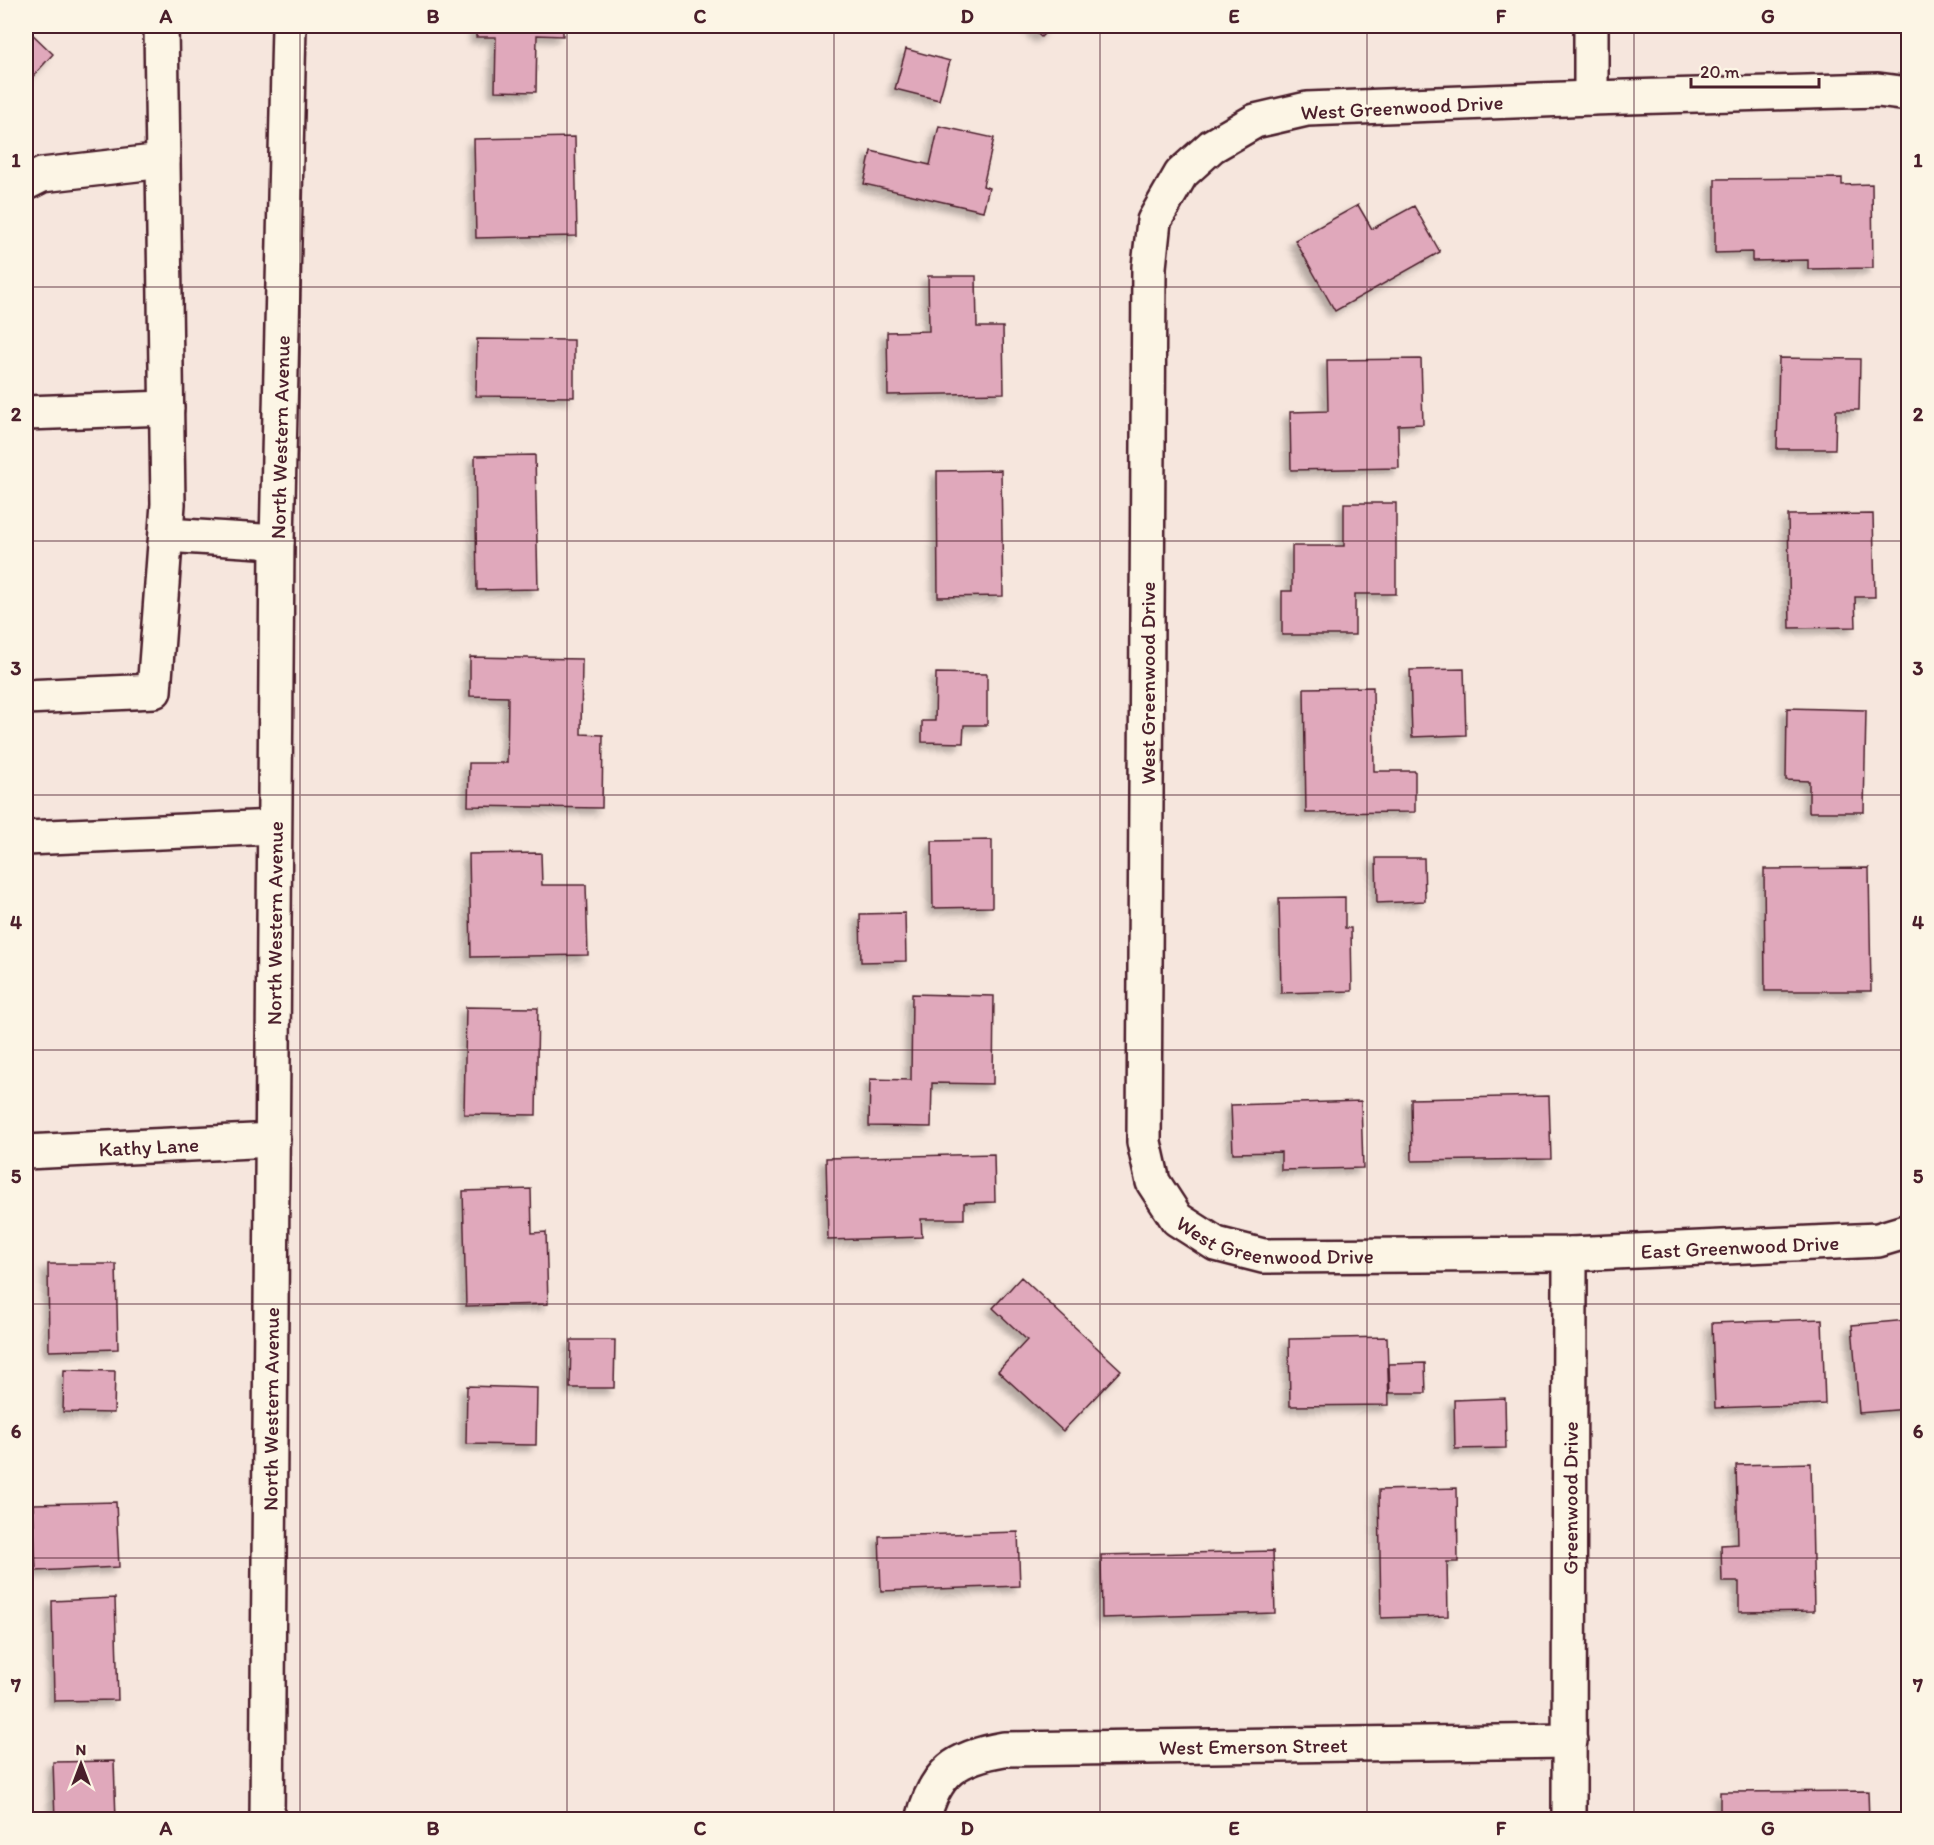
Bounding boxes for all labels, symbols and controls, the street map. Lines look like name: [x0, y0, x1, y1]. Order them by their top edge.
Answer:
text: A: [159, 4, 173, 28]
text: B: [427, 4, 440, 28]
text: C: [694, 4, 707, 28]
text: D: [960, 4, 974, 28]
text: E: [1228, 4, 1240, 28]
text: F: [1496, 4, 1507, 28]
text: G: [1761, 4, 1775, 28]
scale bar: [1691, 51, 1818, 89]
text: 20 m: [1700, 61, 1740, 83]
street label: West Greenwood Drive: [1300, 89, 1504, 125]
text: 1: [11, 148, 21, 172]
text: 1: [1913, 148, 1923, 172]
street label: North Western Avenue: [265, 335, 294, 539]
text: 2: [11, 402, 22, 426]
text: 2: [1913, 402, 1924, 426]
street label: West Greenwood Drive: [1135, 581, 1160, 785]
text: 3: [11, 656, 22, 680]
text: 3: [1913, 656, 1924, 680]
street label: North Western Avenue: [261, 821, 287, 1025]
text: 4: [10, 910, 22, 934]
text: 4: [1912, 910, 1924, 934]
street label: Kathy Lane: [98, 1131, 200, 1161]
text: 5: [11, 1164, 22, 1188]
text: 5: [1913, 1164, 1924, 1188]
street label: West Greenwood Drive: [1172, 1210, 1374, 1269]
street label: East Greenwood Drive: [1640, 1229, 1840, 1263]
street label: North Western Avenue: [257, 1307, 284, 1511]
text: 6: [11, 1419, 22, 1443]
text: 6: [1913, 1419, 1924, 1443]
street label: Greenwood Drive: [1557, 1421, 1582, 1575]
text: 7: [10, 1673, 21, 1697]
text: 7: [1912, 1673, 1923, 1697]
street label: West Emerson Street: [1159, 1732, 1348, 1759]
north arrow: [51, 1734, 111, 1794]
text: N: [76, 1740, 86, 1759]
text: A: [159, 1816, 173, 1840]
text: B: [427, 1816, 440, 1840]
text: C: [694, 1816, 707, 1840]
text: D: [960, 1816, 974, 1840]
text: E: [1228, 1816, 1240, 1840]
text: F: [1496, 1816, 1507, 1840]
text: G: [1761, 1816, 1775, 1840]

